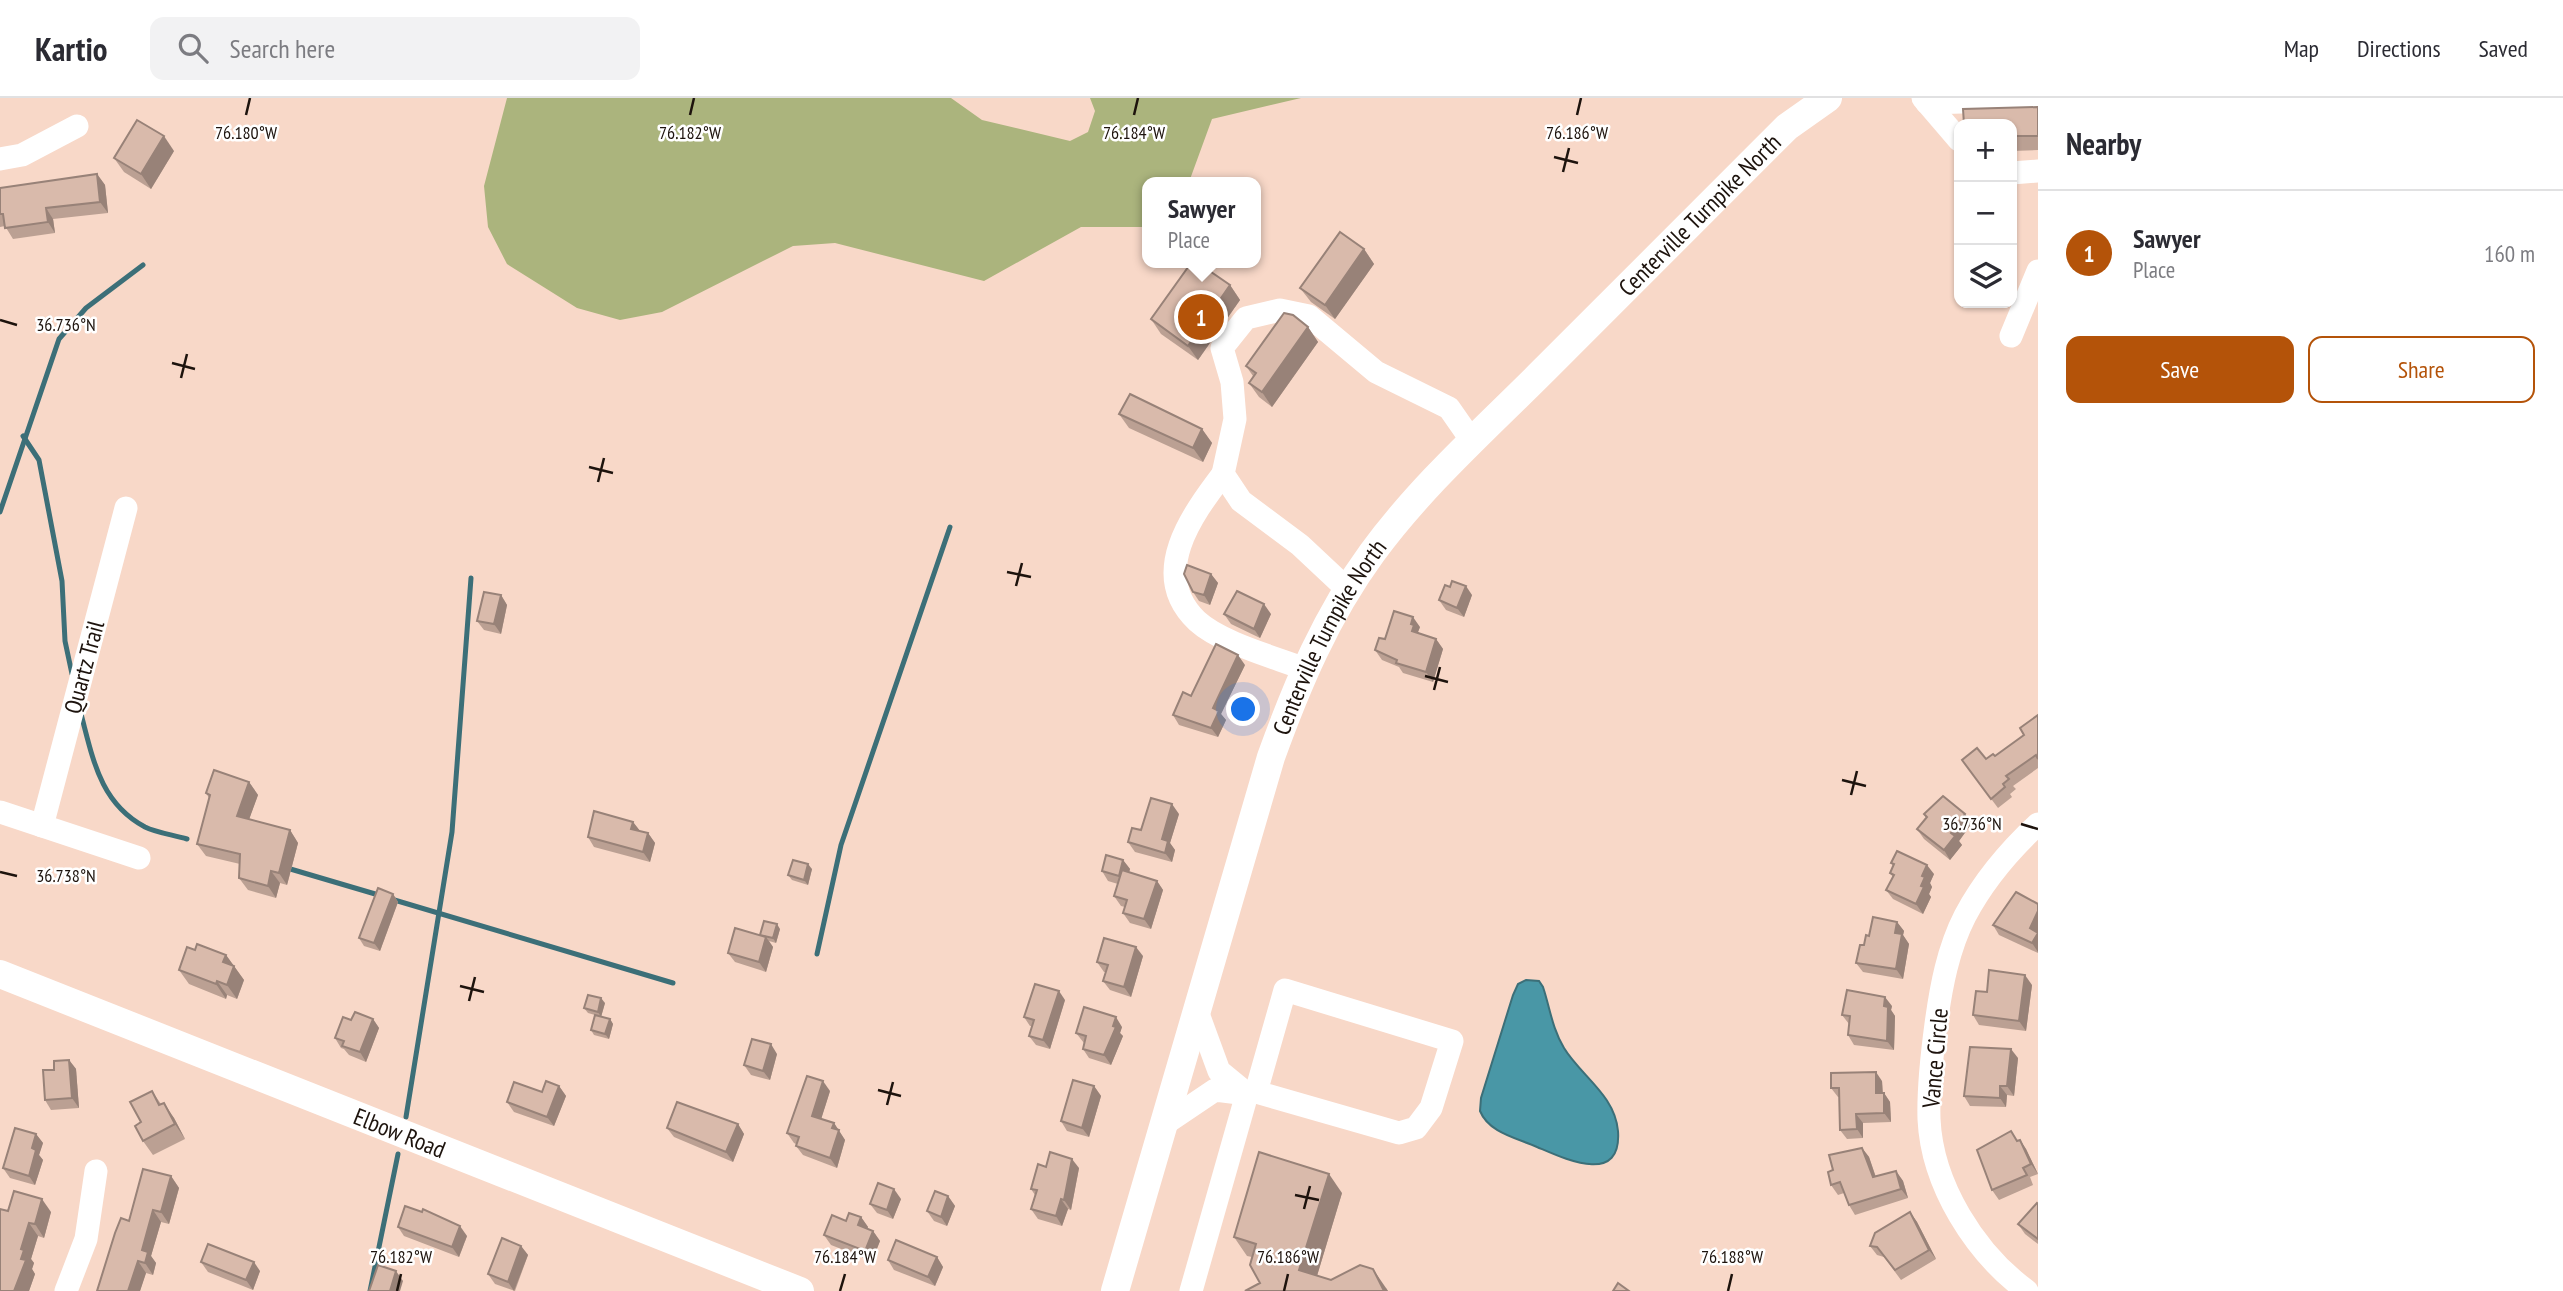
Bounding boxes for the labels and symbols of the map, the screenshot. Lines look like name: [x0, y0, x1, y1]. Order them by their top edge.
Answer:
text: 76.180°W: [215, 121, 277, 144]
text: 76.182°W: [659, 121, 721, 144]
text: 76.184°W: [1103, 121, 1165, 144]
text: 76.186°W: [1546, 121, 1608, 144]
street label: Centerville Turnpike North: [1611, 127, 1787, 302]
pin: 1: [1178, 291, 1224, 343]
text: 36.736°N: [36, 313, 96, 336]
street label: Centerville Turnpike North: [1265, 532, 1393, 739]
street label: Quartz Trail: [57, 617, 111, 717]
your location: [1226, 692, 1260, 726]
text: 36.736°N: [1942, 812, 2002, 835]
text: 36.738°N: [36, 864, 96, 887]
street label: Vance Circle: [1915, 1007, 1955, 1110]
street label: Elbow Road: [349, 1100, 450, 1165]
text: 76.182°W: [370, 1245, 432, 1268]
text: 76.184°W: [814, 1245, 876, 1268]
text: 76.186°W: [1257, 1245, 1319, 1268]
text: 76.188°W: [1701, 1245, 1763, 1268]

